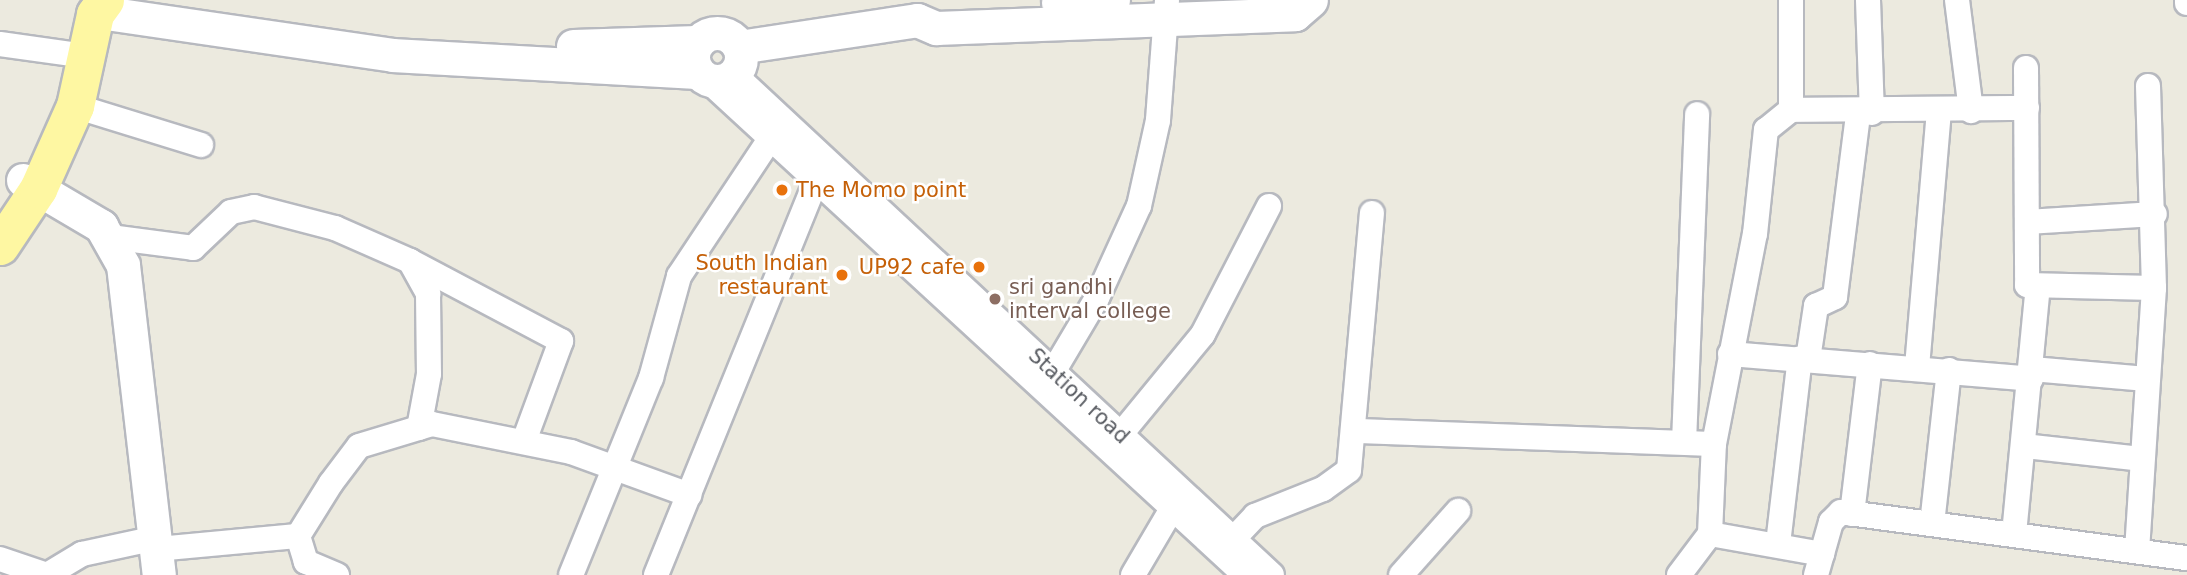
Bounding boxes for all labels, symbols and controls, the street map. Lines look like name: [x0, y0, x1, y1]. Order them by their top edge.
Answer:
place label: The Momo point: [796, 177, 966, 203]
marker: The Momo point: [774, 182, 790, 198]
place label: South Indian restaurant: [695, 250, 828, 300]
place label: UP92 cafe: [859, 254, 965, 280]
marker: UP92 cafe: [971, 259, 987, 275]
marker: South Indian restaurant: [834, 267, 850, 283]
place label: sri gandhi interval college: [1009, 274, 1171, 324]
marker: sri gandhi interval college: [987, 291, 1003, 307]
street label: Station road: [1023, 343, 1135, 449]

